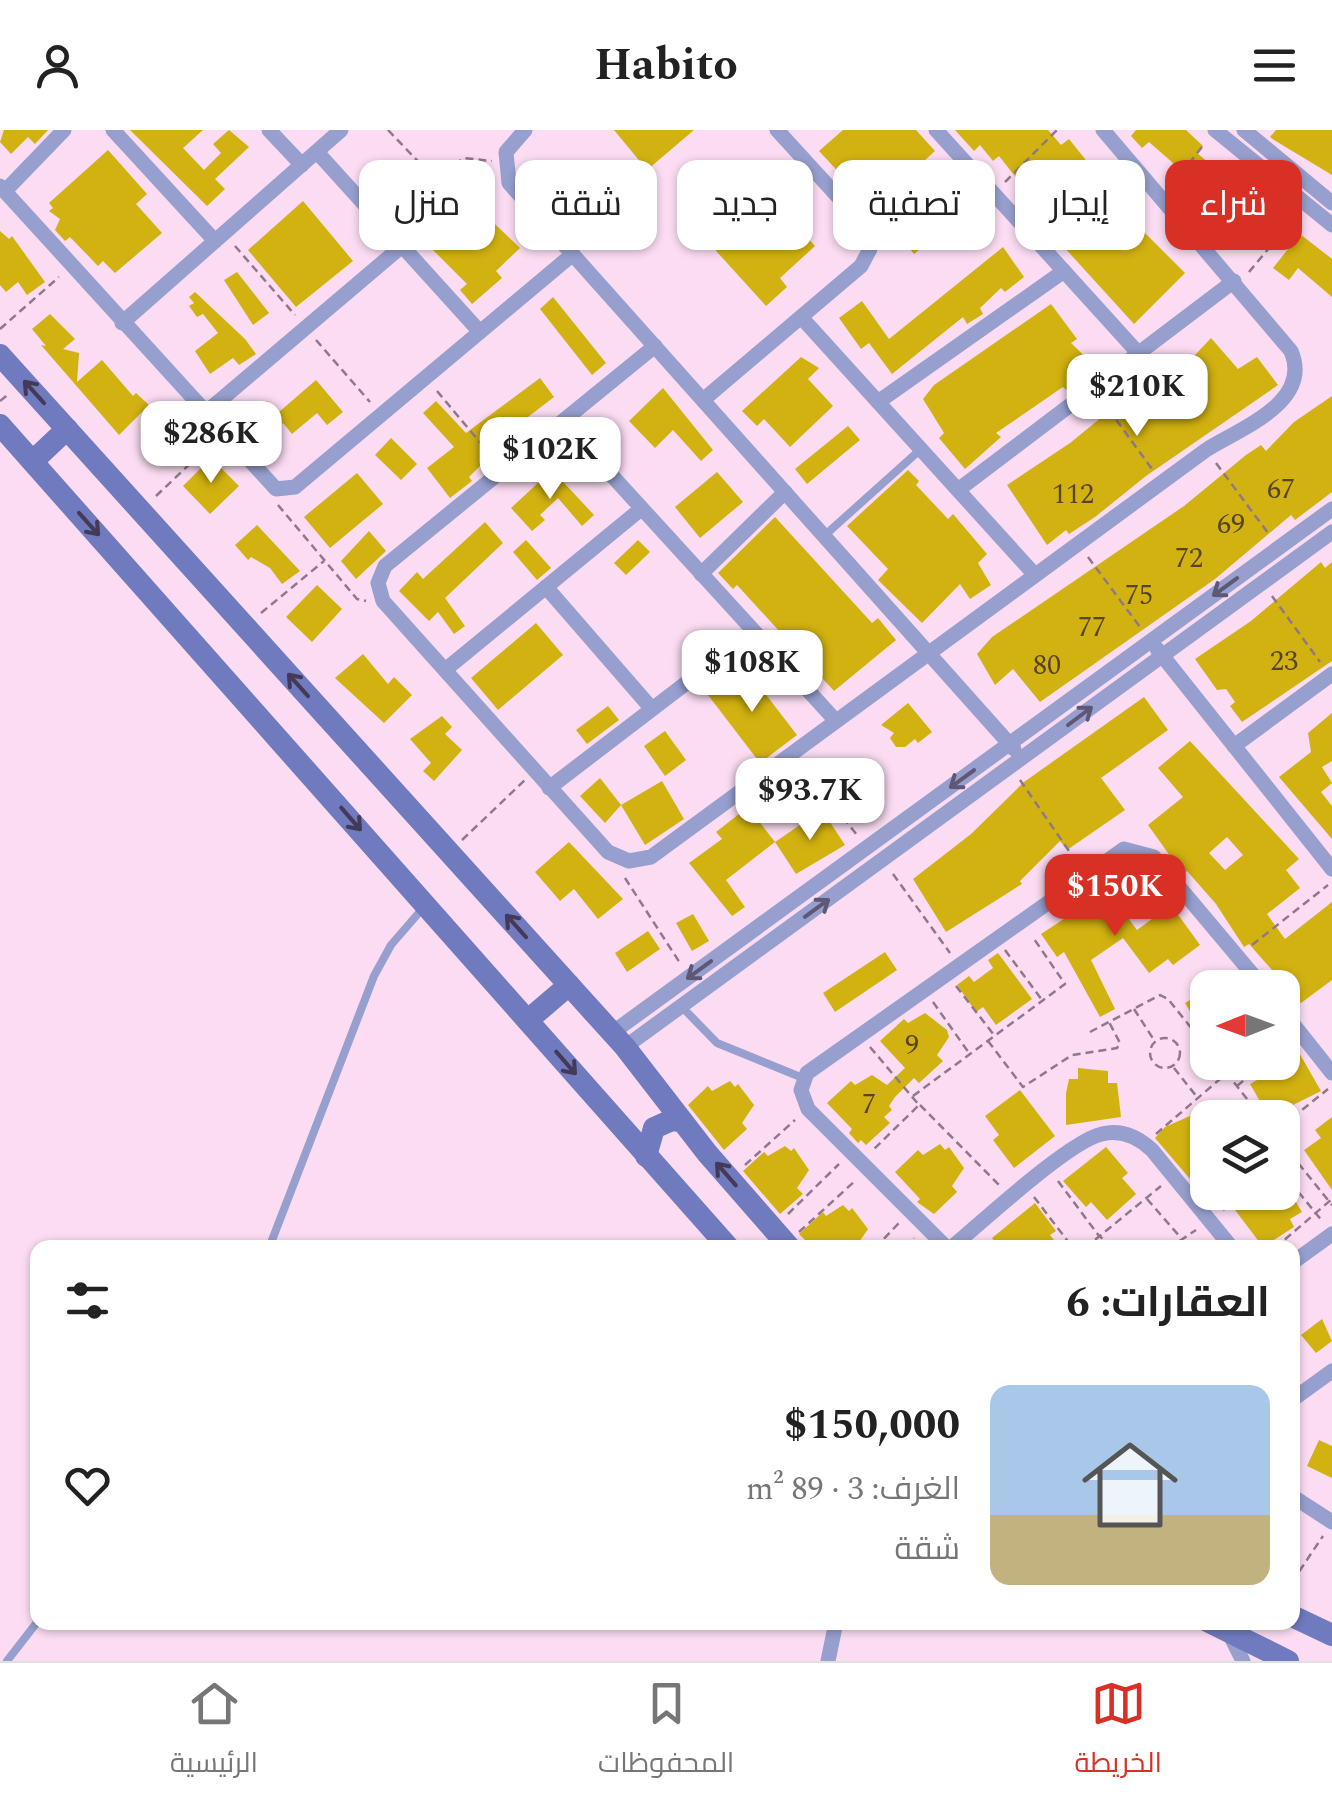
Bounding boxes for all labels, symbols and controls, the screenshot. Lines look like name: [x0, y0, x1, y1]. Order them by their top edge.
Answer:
text: Habito: [594, 31, 738, 100]
icon: person: [30, 38, 85, 93]
icon: menu: [1247, 38, 1302, 93]
chip: منزل: [359, 160, 495, 250]
chip: شقة: [515, 160, 657, 250]
chip: جديد: [677, 160, 813, 250]
chip: تصفية: [833, 160, 995, 250]
chip: إيجار: [1015, 160, 1145, 250]
chip: شراء: [1165, 160, 1302, 250]
pin: $210K: [1067, 354, 1207, 439]
text: $210K: [1089, 362, 1185, 411]
one-way arrow: [22, 380, 45, 405]
pin: $286K: [141, 401, 281, 486]
text: $286K: [163, 409, 259, 458]
pin: $102K: [480, 417, 620, 502]
text: $102K: [502, 425, 598, 474]
house number: 67: [1267, 468, 1295, 511]
house number: 112: [1052, 473, 1094, 516]
house number: 69: [1217, 503, 1245, 546]
one-way arrow: [77, 511, 100, 536]
house number: 72: [1175, 537, 1203, 580]
house number: 75: [1125, 574, 1153, 617]
one-way arrow: [1212, 577, 1239, 598]
house number: 77: [1078, 606, 1106, 649]
pin: $108K: [682, 630, 822, 715]
text: $108K: [704, 638, 800, 687]
house number: 23: [1270, 640, 1298, 683]
house number: 80: [1033, 644, 1061, 687]
one-way arrow: [286, 674, 310, 698]
one-way arrow: [1066, 706, 1093, 727]
pin: $93.7K: [729, 758, 891, 843]
text: $93.7K: [757, 766, 863, 815]
one-way arrow: [949, 768, 976, 789]
one-way arrow: [340, 806, 363, 831]
pin: $150K: [1045, 854, 1185, 939]
text: $150K: [1067, 862, 1163, 911]
one-way arrow: [803, 898, 831, 919]
one-way arrow: [505, 914, 528, 939]
one-way arrow: [686, 959, 713, 980]
north arrow: [1190, 970, 1300, 1080]
map controls: [1190, 970, 1300, 1210]
house number: 9: [905, 1024, 919, 1067]
one-way arrow: [554, 1050, 577, 1075]
house number: 7: [862, 1083, 876, 1126]
button: layers: [1190, 1100, 1300, 1210]
one-way arrow: [714, 1162, 737, 1187]
text: العقارات: 6: [1066, 1272, 1270, 1335]
icon: filters: [60, 1273, 115, 1328]
text: $150,000: [784, 1394, 960, 1457]
icon: home: [1070, 1425, 1190, 1545]
icon: heart: [60, 1458, 115, 1513]
text: الغرف: 3 · 89 m²: [746, 1465, 960, 1514]
text: شقة: [895, 1525, 960, 1574]
tab: الرئيسية: [170, 1676, 258, 1788]
tab: المحفوظات: [598, 1676, 734, 1788]
tab: الخريطة: [1075, 1676, 1162, 1788]

